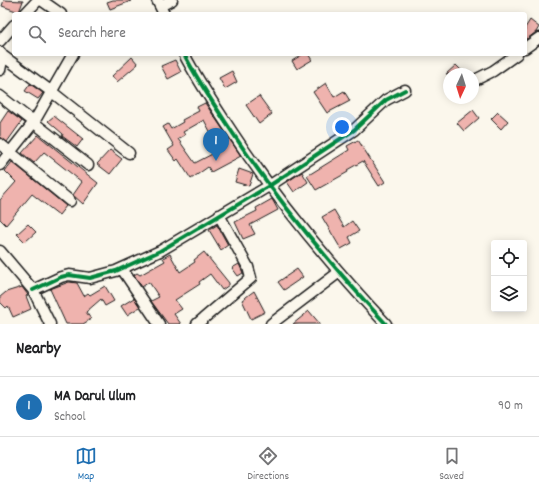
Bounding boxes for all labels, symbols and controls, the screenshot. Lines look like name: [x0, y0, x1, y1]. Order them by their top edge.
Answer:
search box: [12, 12, 527, 56]
icon: search: [26, 23, 48, 45]
text: Search here: [58, 23, 126, 45]
north arrow: [443, 68, 479, 104]
your location: [332, 117, 352, 137]
pin: 1: [203, 128, 229, 161]
map controls: [491, 240, 527, 312]
button: locate: [491, 240, 527, 276]
button: layers: [491, 276, 527, 312]
text: Nearby: [16, 338, 60, 362]
text: MA Darul Ulum: [54, 386, 136, 408]
text: 1: [28, 397, 30, 416]
text: 90 m: [498, 397, 523, 416]
text: School: [54, 408, 86, 427]
tab: Map: [75, 445, 97, 485]
tab: Directions: [247, 445, 289, 485]
tab: Saved: [439, 445, 464, 485]

